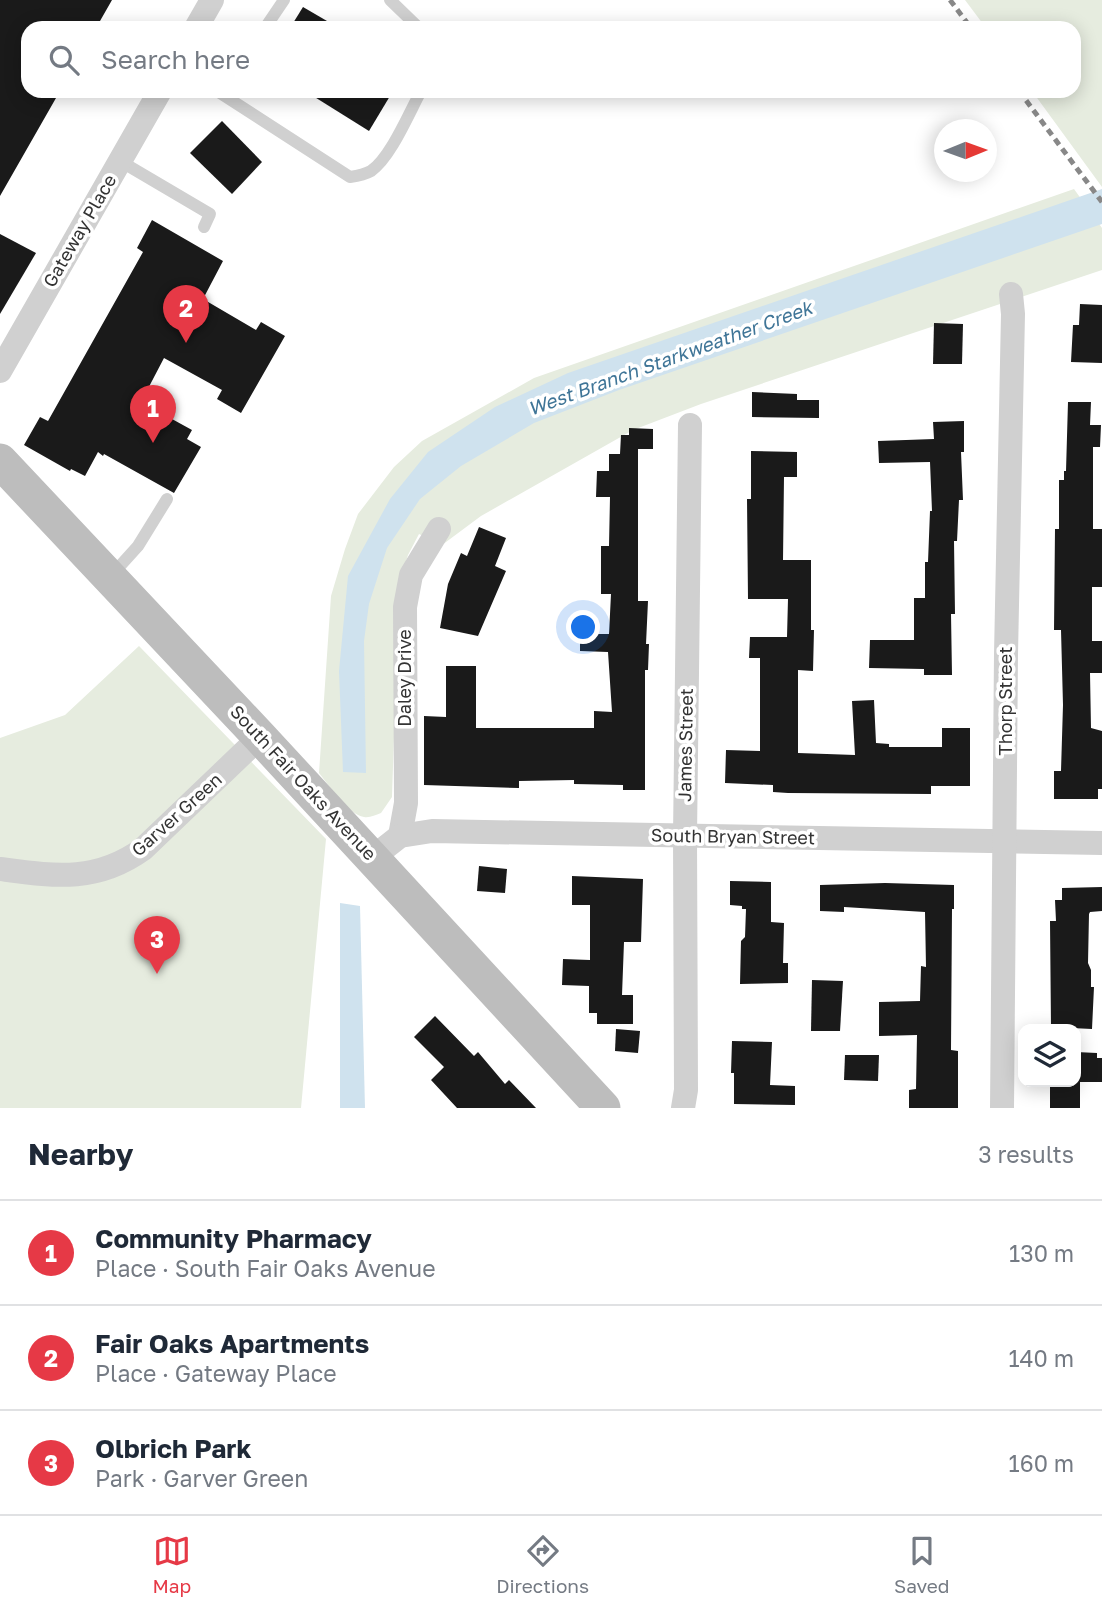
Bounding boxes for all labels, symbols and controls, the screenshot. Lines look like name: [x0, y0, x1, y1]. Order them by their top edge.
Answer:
search box: [21, 21, 1081, 98]
icon: search: [45, 41, 83, 79]
text: Search here: [101, 44, 250, 75]
north arrow: [934, 119, 997, 182]
street label: Gateway Place: [38, 170, 120, 291]
pin: 2: [163, 285, 209, 343]
water label: West Branch Starkweather Creek: [525, 295, 817, 420]
pin: 1: [130, 385, 176, 443]
your location: [566, 610, 600, 644]
street label: Daley Drive: [393, 629, 415, 727]
street label: Thorp Street: [994, 647, 1016, 755]
street label: James Street: [673, 688, 697, 802]
street label: South Fair Oaks Avenue: [226, 700, 381, 864]
street label: Garver Green: [127, 768, 226, 860]
street label: South Bryan Street: [651, 824, 815, 848]
pin: 3: [134, 916, 180, 974]
map controls: [1018, 1024, 1081, 1087]
button: layers: [1018, 1024, 1081, 1087]
text: Nearby: [28, 1136, 133, 1172]
text: 3 results: [978, 1140, 1074, 1168]
text: Community Pharmacy: [95, 1223, 372, 1254]
text: 1: [45, 1239, 57, 1267]
text: 130 m: [1009, 1239, 1074, 1267]
text: Place · South Fair Oaks Avenue: [95, 1254, 435, 1282]
text: Fair Oaks Apartments: [95, 1328, 369, 1359]
text: 2: [44, 1344, 58, 1372]
text: 140 m: [1008, 1344, 1074, 1372]
text: Place · Gateway Place: [95, 1359, 337, 1387]
text: Olbrich Park: [95, 1433, 252, 1464]
text: 3: [44, 1449, 58, 1477]
text: 160 m: [1009, 1449, 1074, 1477]
text: Park · Garver Green: [95, 1464, 308, 1492]
tab: Map: [152, 1532, 191, 1597]
tab: Directions: [496, 1532, 589, 1597]
tab: Saved: [894, 1532, 950, 1597]

